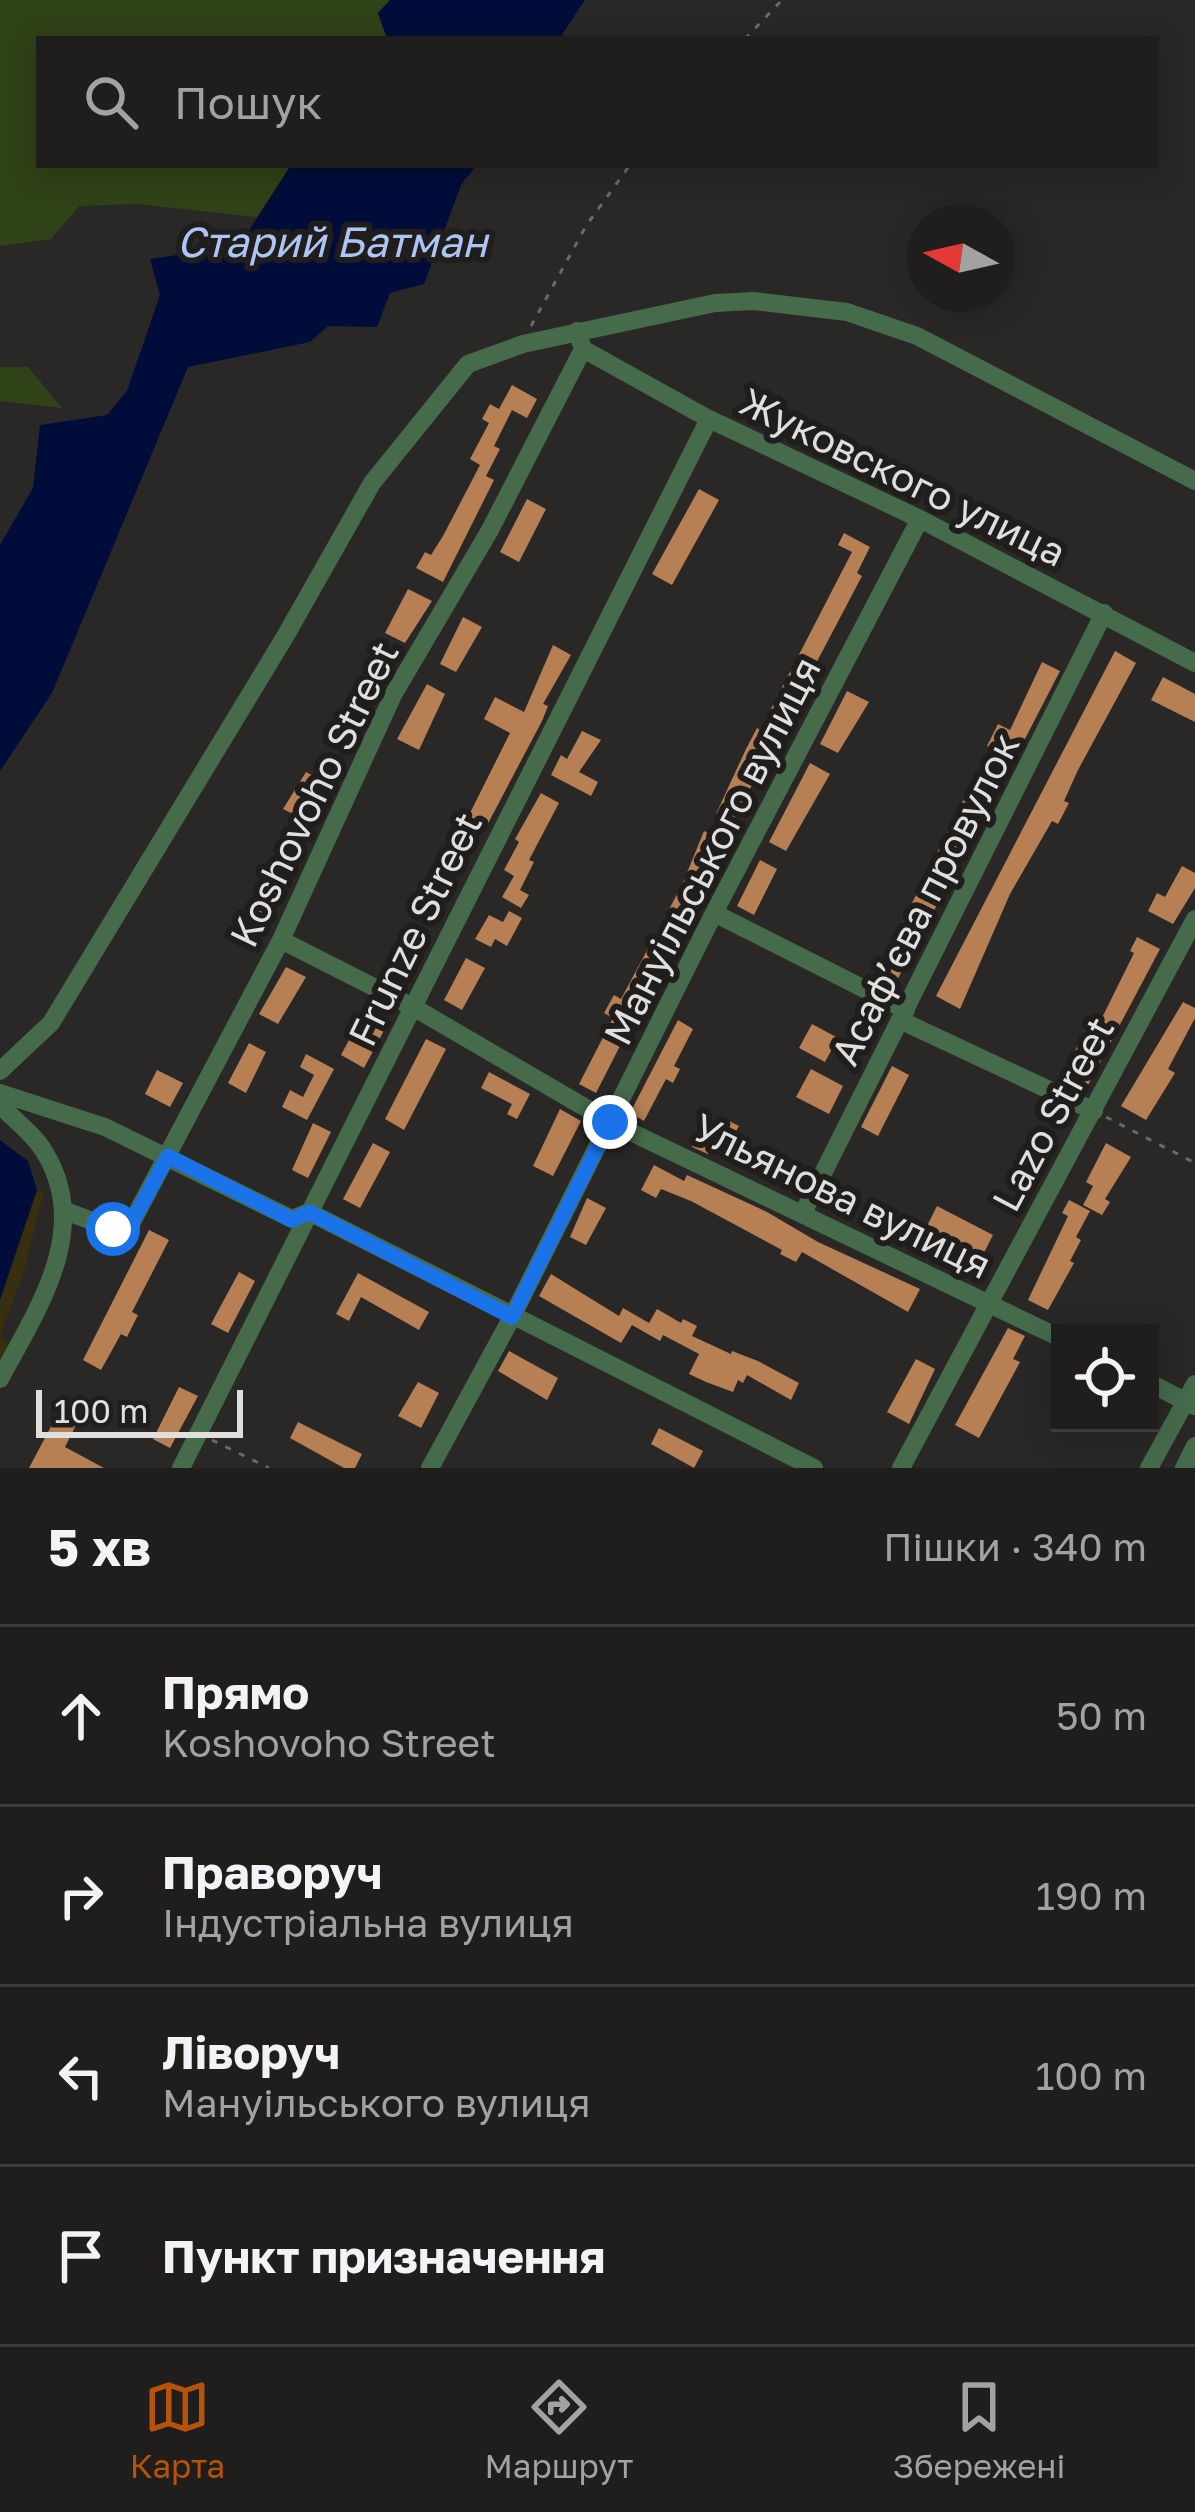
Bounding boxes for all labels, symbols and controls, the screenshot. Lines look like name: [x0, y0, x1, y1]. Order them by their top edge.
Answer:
search box: [36, 36, 1159, 168]
icon: search: [78, 69, 144, 135]
text: Пошук: [174, 75, 322, 129]
north arrow: [907, 204, 1015, 312]
water label: Старий Батман: [176, 216, 490, 266]
street label: Жуковского улица: [733, 377, 1074, 576]
street label: Koshovoho Street: [219, 633, 408, 954]
street label: Мануільського вулиця: [593, 649, 830, 1052]
street label: Асаф’єва провулок: [821, 725, 1029, 1073]
street label: Frunze Street: [338, 804, 491, 1053]
street label: Lazo Street: [982, 1009, 1123, 1219]
route end: [583, 1095, 637, 1149]
street label: Ульянова вулиця: [686, 1103, 999, 1288]
route start: [86, 1202, 140, 1256]
map controls: [1051, 1324, 1159, 1432]
button: locate: [1051, 1324, 1159, 1432]
scale bar: [36, 1384, 243, 1437]
text: 100 m: [54, 1391, 148, 1430]
text: 5 хв: [48, 1516, 151, 1577]
text: Пішки · 340 m: [883, 1523, 1147, 1570]
text: Прямо: [162, 1665, 309, 1719]
icon: ahead: [48, 1683, 114, 1749]
text: 50 m: [1056, 1692, 1147, 1739]
text: Koshovoho Street: [162, 1719, 496, 1766]
text: Праворуч: [162, 1845, 383, 1899]
icon: right: [48, 1863, 114, 1929]
text: 190 m: [1036, 1872, 1147, 1919]
text: Індустріальна вулиця: [162, 1899, 574, 1946]
text: Ліворуч: [162, 2025, 340, 2079]
icon: left: [48, 2043, 114, 2109]
text: 100 m: [1035, 2052, 1147, 2099]
text: Мануільського вулиця: [162, 2079, 591, 2126]
icon: arrive: [48, 2223, 114, 2289]
text: Пункт призначення: [162, 2229, 605, 2283]
tab: Карта: [130, 2374, 225, 2485]
tab: Маршрут: [484, 2374, 633, 2485]
tab: Збережені: [893, 2374, 1065, 2485]

